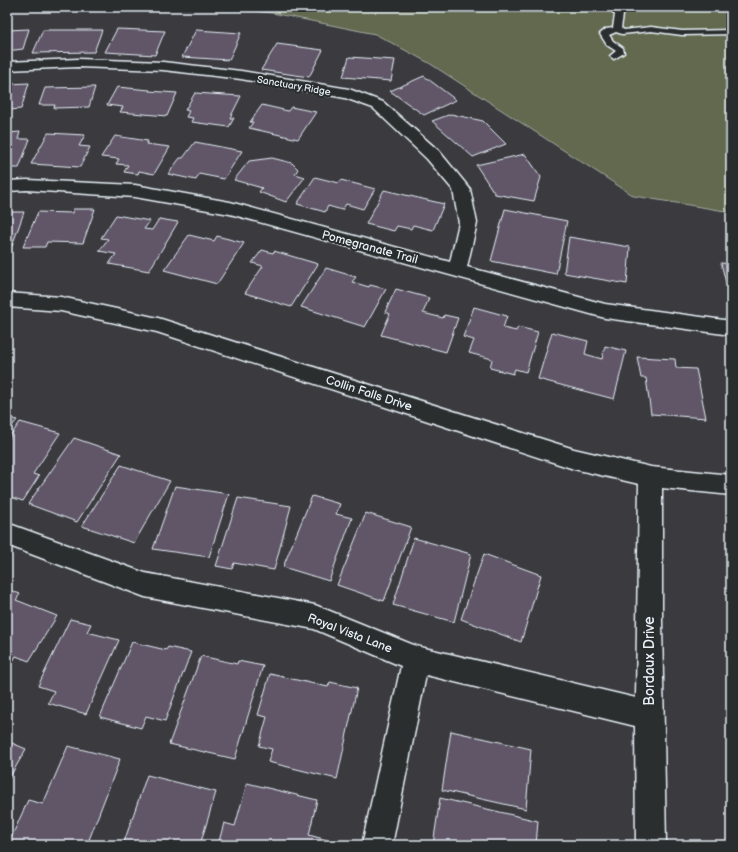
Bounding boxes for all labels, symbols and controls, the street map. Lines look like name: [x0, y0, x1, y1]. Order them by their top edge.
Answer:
street label: Sanctuary Ridge: [256, 74, 332, 98]
street label: Pomegranate Trail: [320, 227, 419, 267]
street label: Collin Falls Drive: [324, 372, 414, 414]
street label: Royal Vista Lane: [305, 610, 394, 656]
street label: Bordaux Drive: [641, 616, 658, 706]

